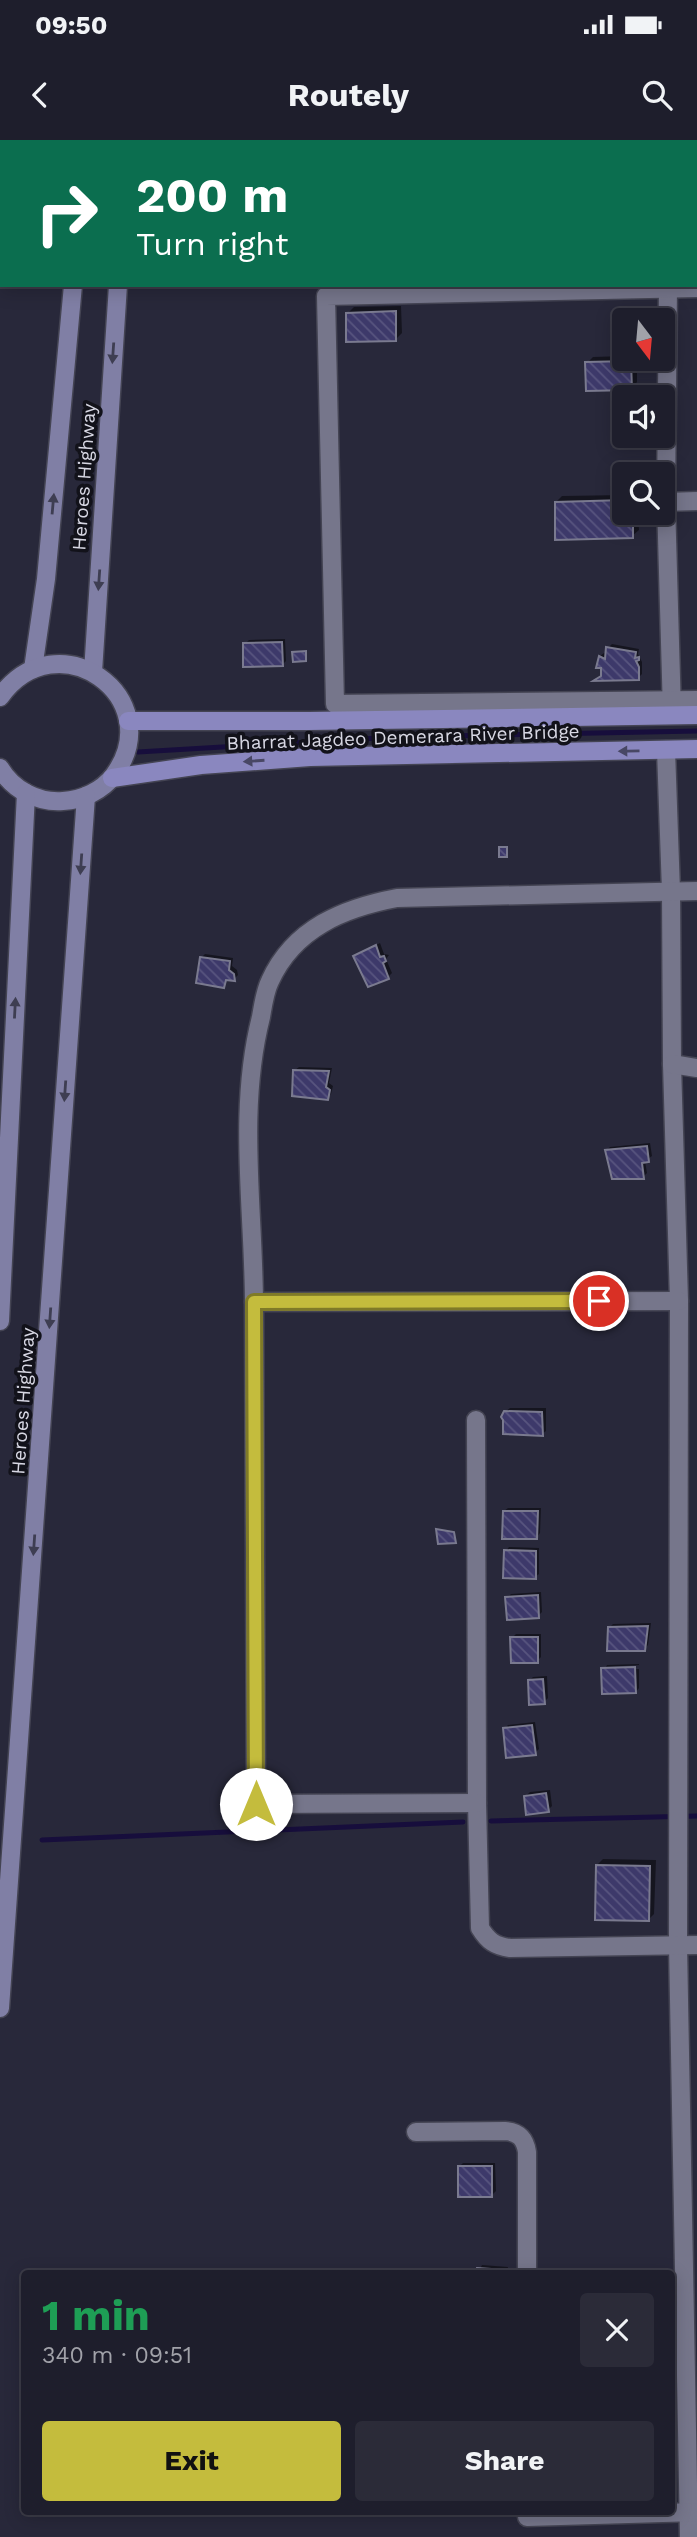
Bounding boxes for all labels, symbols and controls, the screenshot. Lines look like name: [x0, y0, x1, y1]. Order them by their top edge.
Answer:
text: 09:50: [35, 10, 108, 40]
icon: back: [21, 76, 59, 114]
text: Routely: [288, 76, 409, 114]
icon: search: [638, 76, 676, 114]
text: 200 m: [136, 166, 288, 224]
icon: right: [21, 168, 112, 259]
text: Turn right: [136, 225, 288, 263]
north arrow: [612, 308, 676, 371]
map controls: [612, 308, 675, 525]
one-way arrow: [108, 343, 119, 365]
button: sound: [612, 385, 675, 448]
street label: Heroes Highway: [67, 402, 101, 551]
button: search: [612, 462, 675, 525]
one-way arrow: [48, 493, 59, 515]
one-way arrow: [93, 570, 104, 592]
street label: Bharrat Jagdeo Demerara River Bridge: [226, 719, 580, 755]
one-way arrow: [618, 745, 640, 756]
one-way arrow: [243, 756, 265, 767]
one-way arrow: [76, 853, 87, 875]
one-way arrow: [10, 997, 21, 1019]
one-way arrow: [60, 1080, 71, 1102]
pin: [569, 1271, 629, 1331]
icon: arrive: [580, 1282, 618, 1320]
one-way arrow: [44, 1307, 55, 1329]
street label: Heroes Highway: [6, 1326, 40, 1475]
one-way arrow: [28, 1534, 39, 1556]
position arrow: [219, 1767, 293, 1841]
text: 1 min: [42, 2291, 150, 2340]
button: close: [580, 2293, 654, 2367]
text: 340 m · 09:51: [42, 2342, 192, 2369]
button: Exit: [42, 2421, 341, 2501]
button: Share: [355, 2421, 654, 2501]

